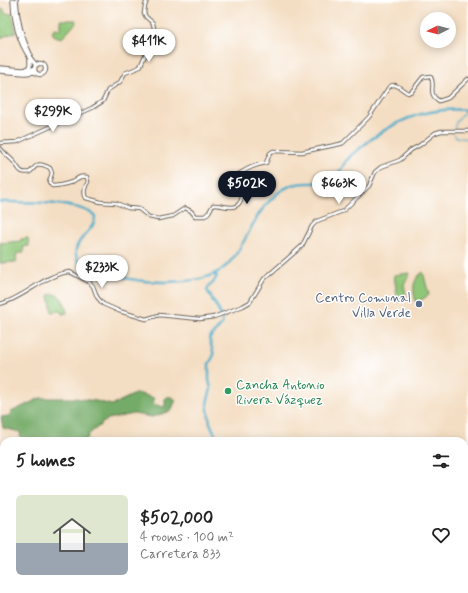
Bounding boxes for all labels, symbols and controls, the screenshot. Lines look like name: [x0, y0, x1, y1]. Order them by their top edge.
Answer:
north arrow: [420, 12, 456, 48]
map controls: [420, 12, 456, 48]
pin: $411K: [121, 29, 177, 63]
text: $411K: [131, 33, 167, 50]
pin: $299K: [25, 99, 81, 133]
text: $299K: [34, 103, 72, 120]
pin: $502K: [219, 171, 275, 205]
pin: $663K: [311, 171, 367, 205]
text: $502K: [227, 175, 267, 192]
text: $663K: [321, 175, 357, 192]
pin: $233K: [74, 255, 130, 289]
text: $233K: [85, 259, 119, 276]
place label: Centro Comunal Villa Verde: [315, 290, 411, 322]
marker: Centro Comunal Villa Verde: [414, 299, 424, 309]
place label: Cancha Antonio Rivera Vázquez: [236, 377, 325, 409]
marker: Cancha Antonio Rivera Vázquez: [223, 386, 233, 396]
text: 5 homes: [16, 450, 75, 472]
icon: filters: [430, 450, 452, 472]
text: $502,000: [140, 507, 213, 529]
icon: home: [48, 511, 96, 559]
icon: heart: [430, 524, 452, 546]
text: 4 rooms · 100 m²: [140, 529, 234, 546]
text: Carretera 833: [140, 546, 220, 563]

